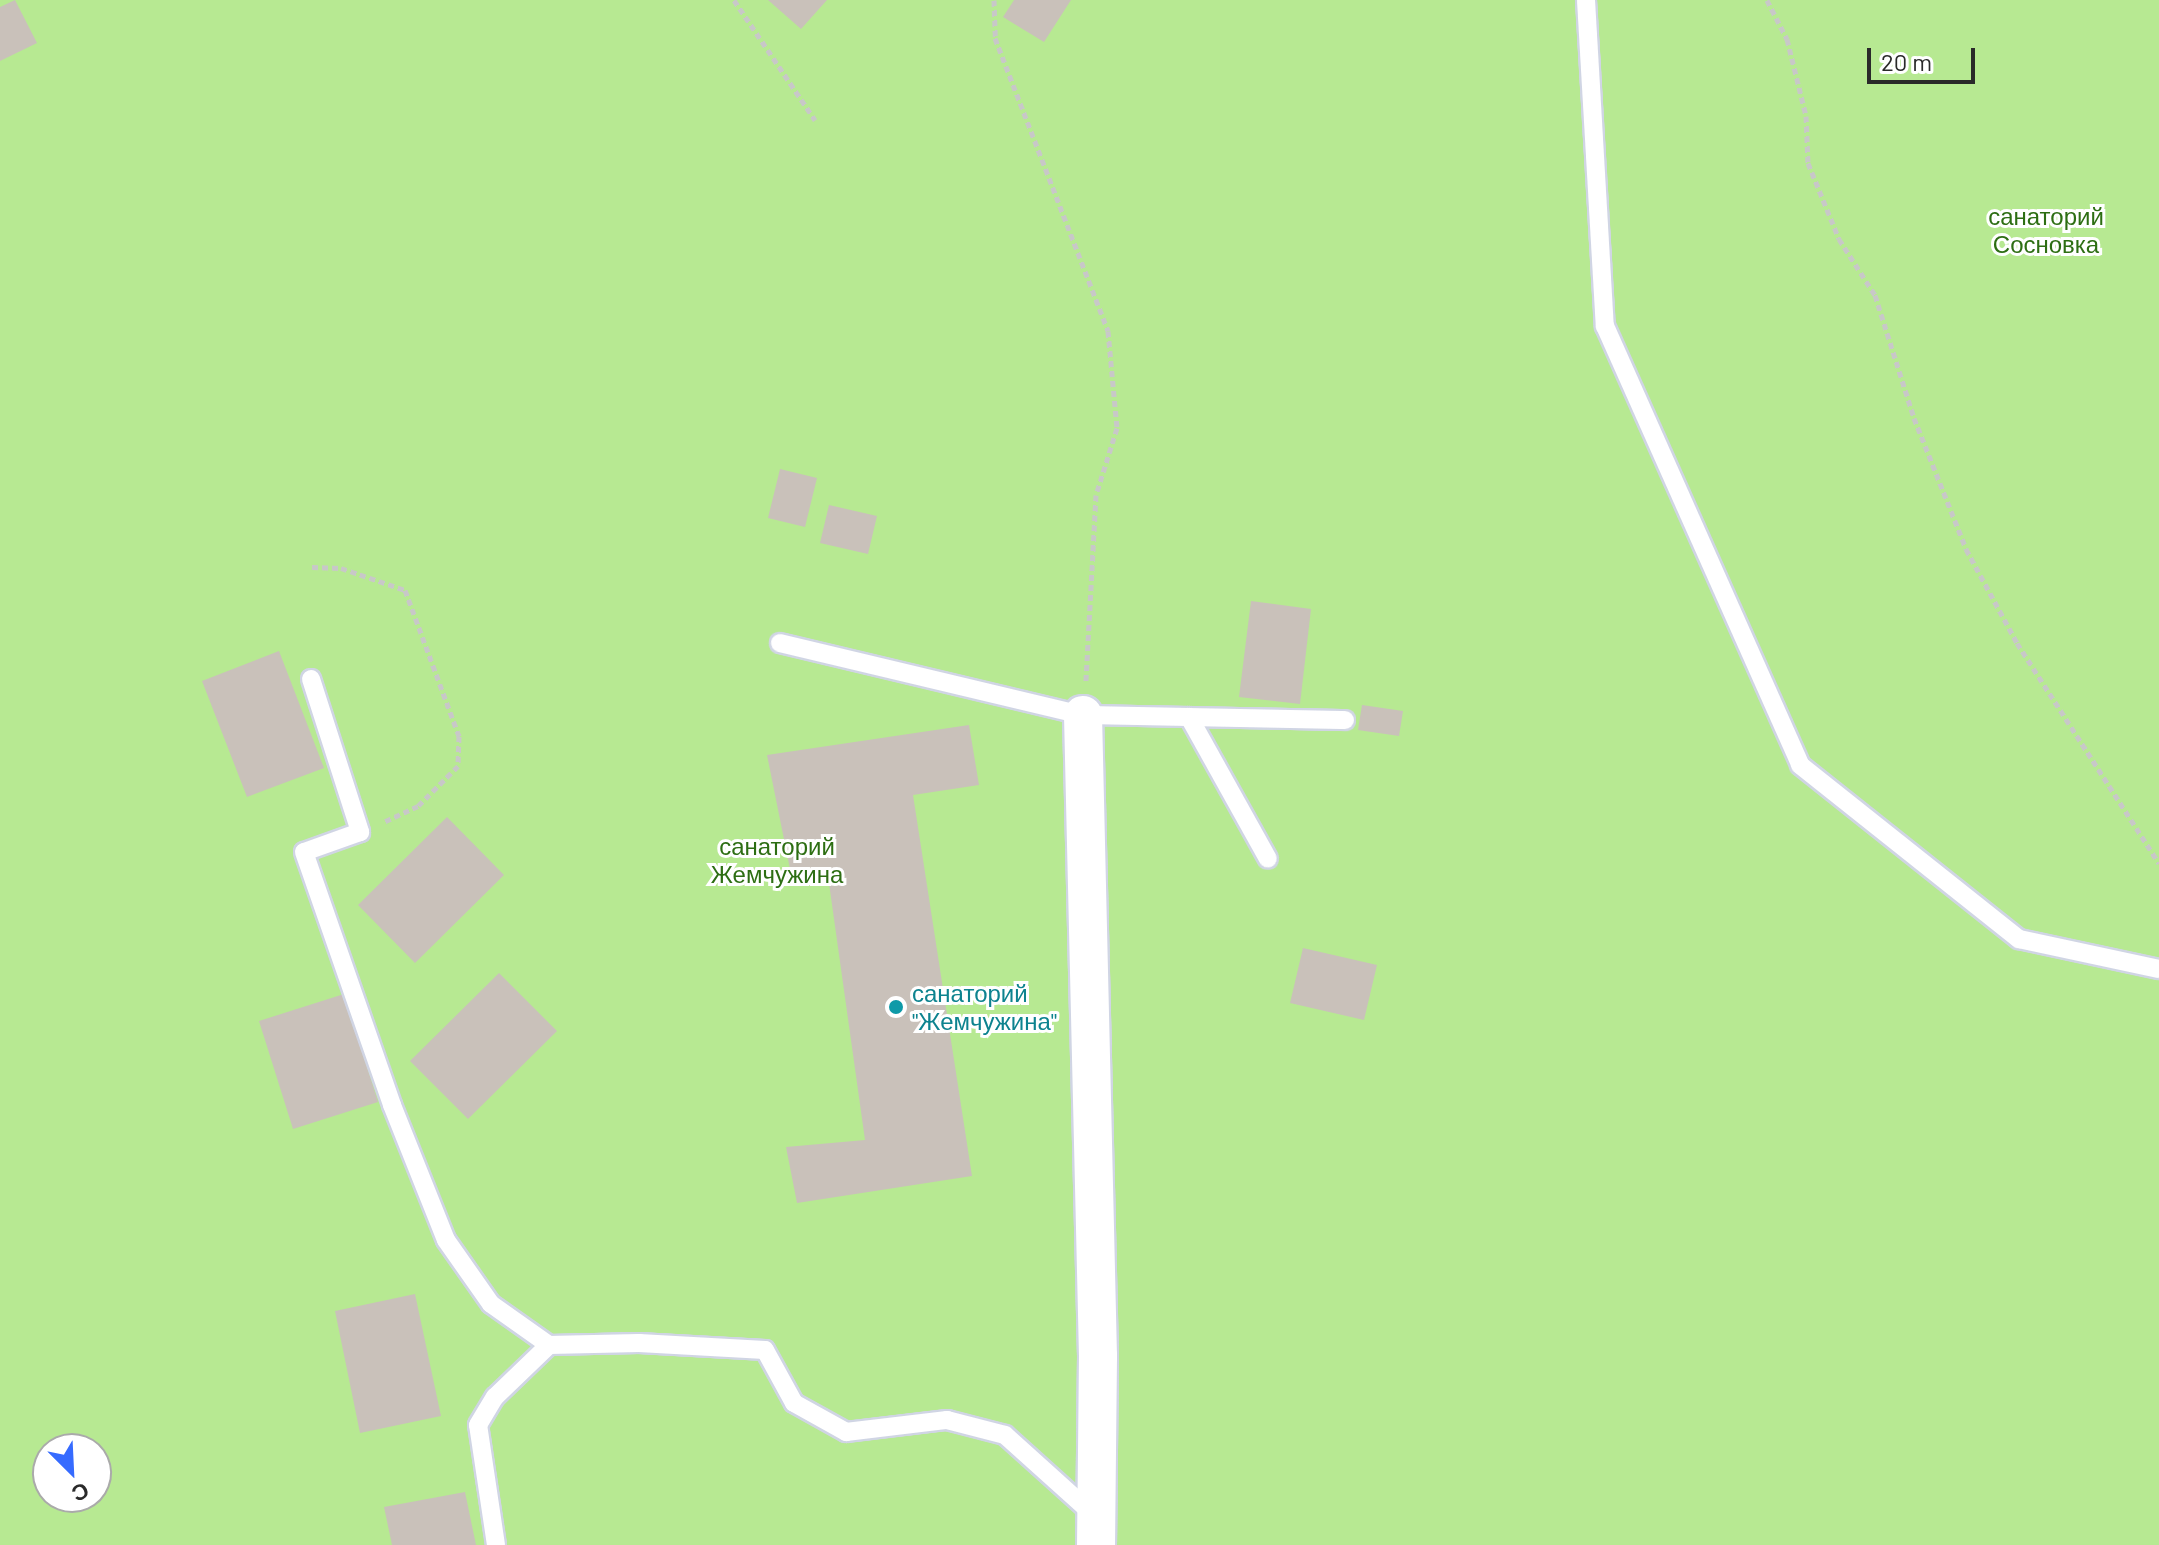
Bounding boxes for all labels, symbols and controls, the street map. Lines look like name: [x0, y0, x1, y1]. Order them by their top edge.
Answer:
scale bar: [1871, 32, 1979, 82]
text: 20 m: [1881, 47, 1932, 76]
park label: санаторий Сосновка: [1988, 202, 2104, 258]
park label: санаторий Жемчужина: [711, 832, 843, 888]
place label: санаторий "Жемчужина": [912, 979, 1057, 1035]
marker: санаторий "Жемчужина": [887, 998, 905, 1016]
north arrow: [32, 1433, 112, 1513]
text: С: [68, 1478, 94, 1508]

